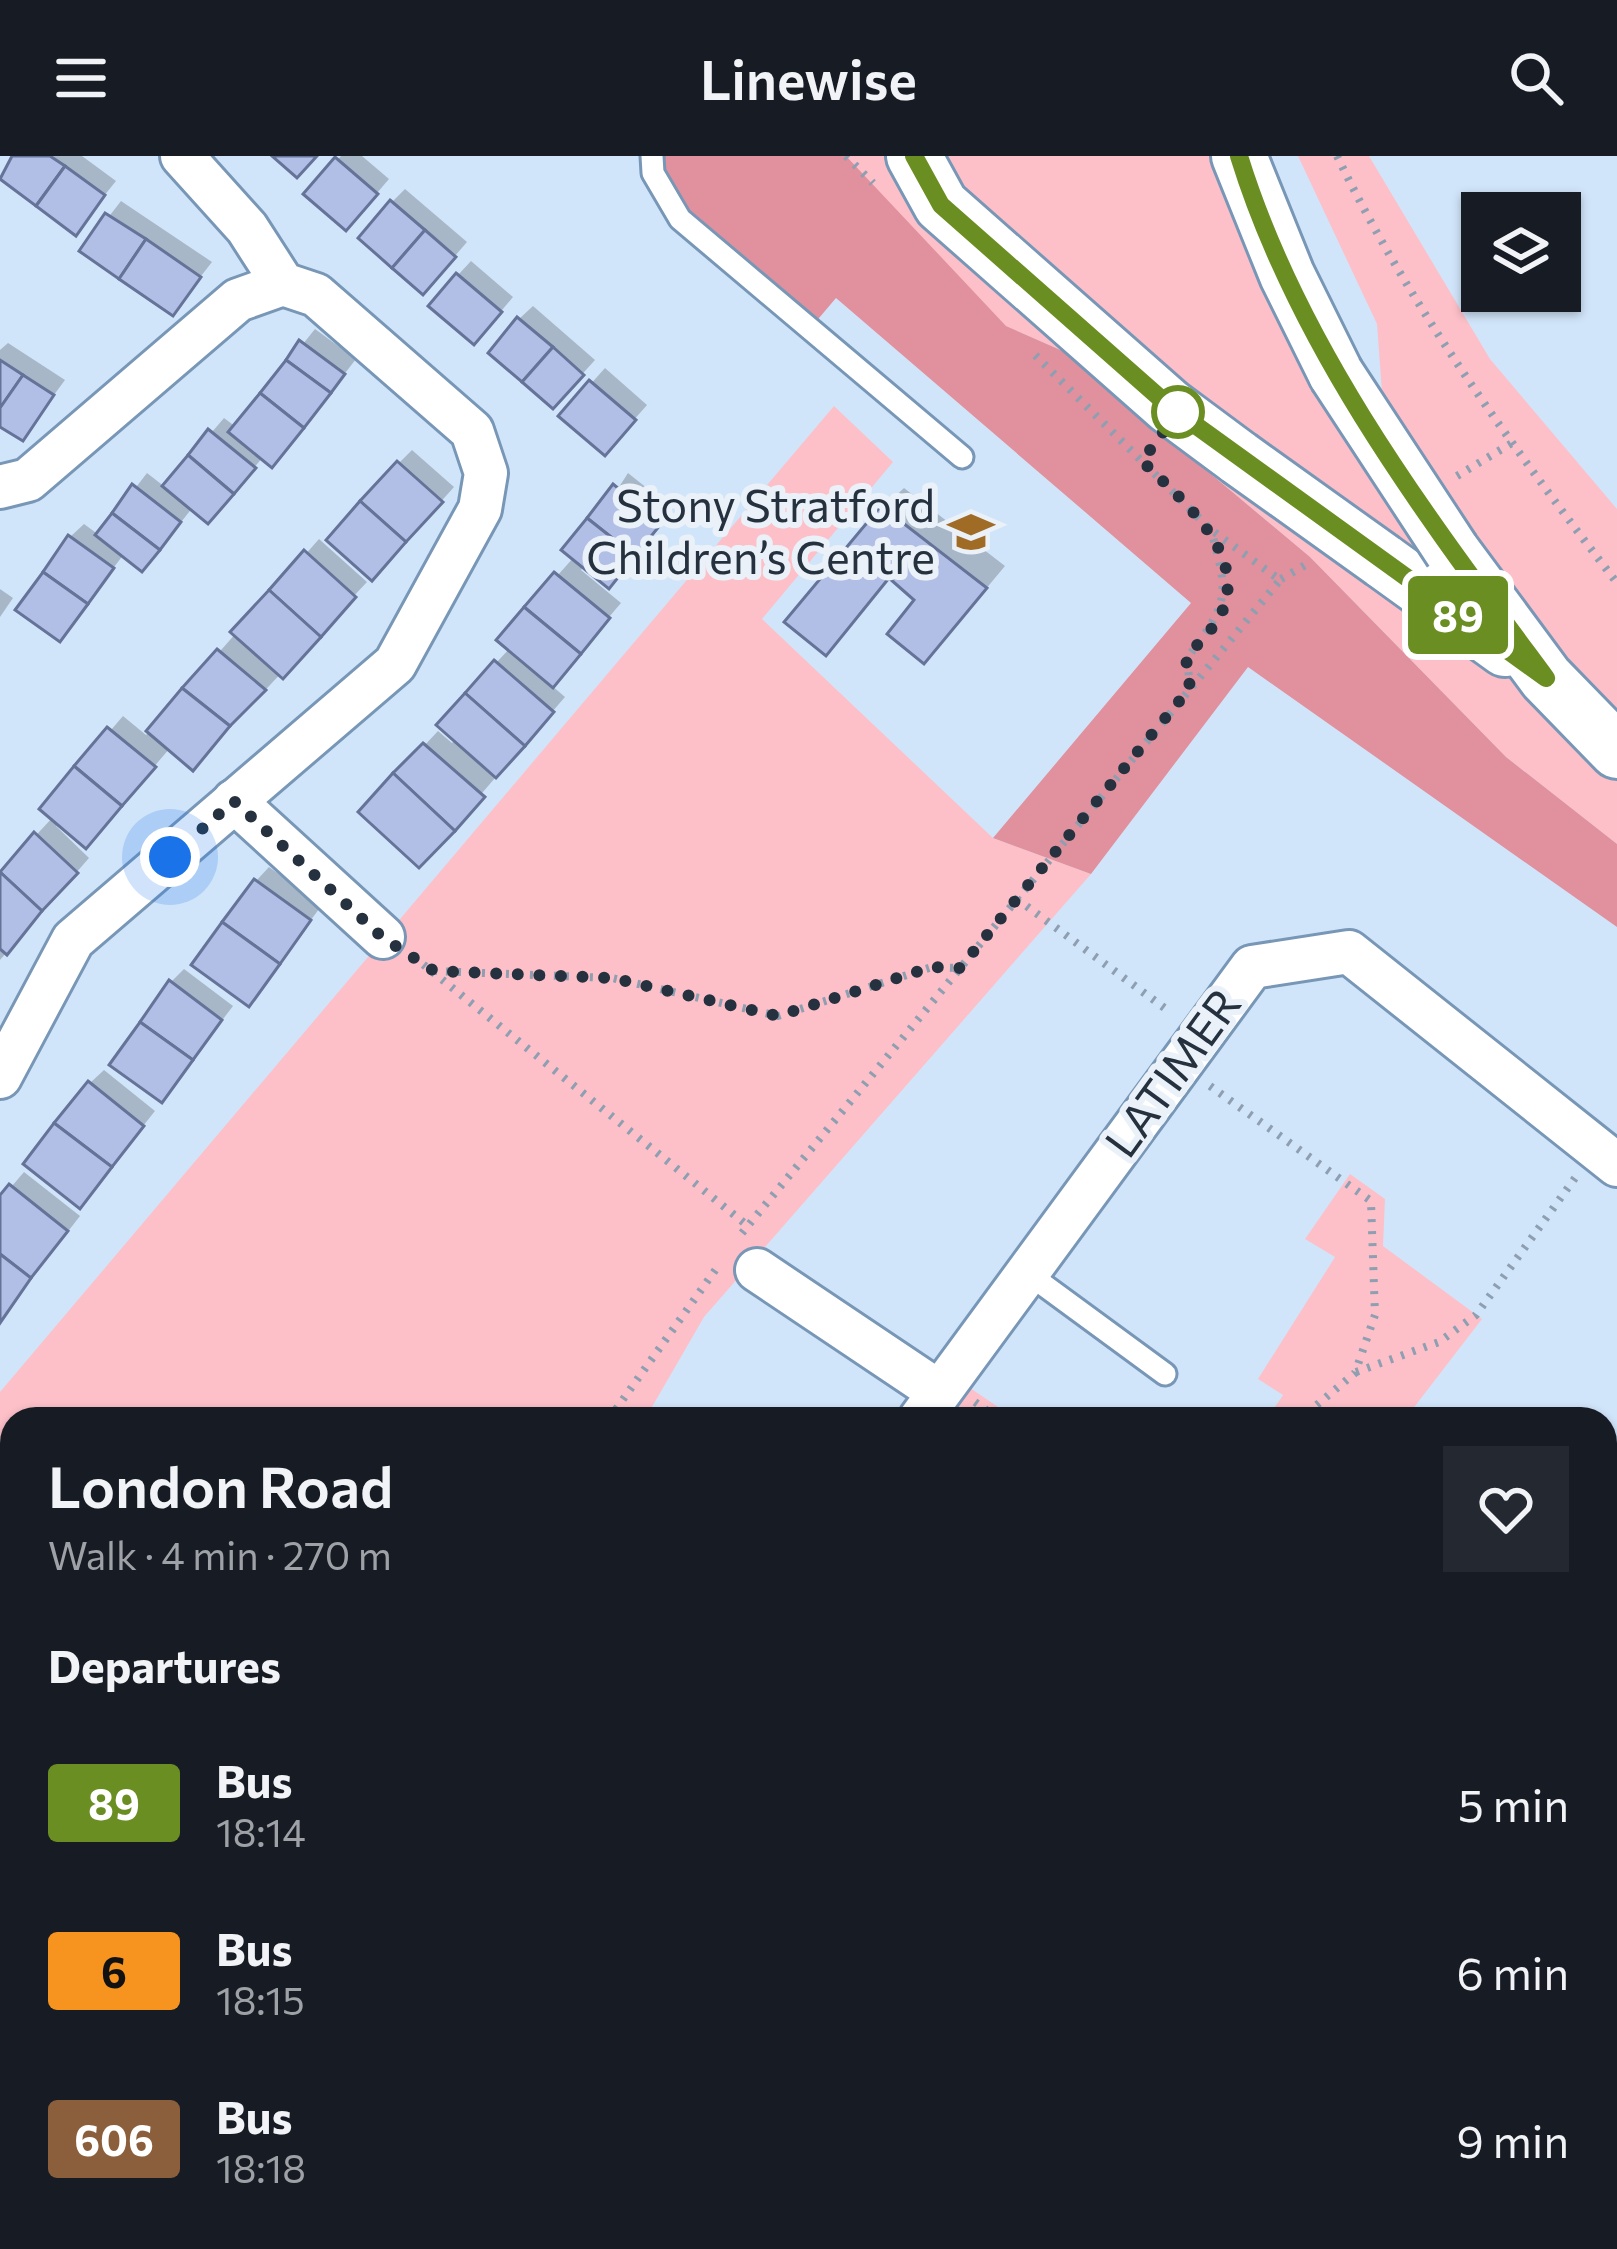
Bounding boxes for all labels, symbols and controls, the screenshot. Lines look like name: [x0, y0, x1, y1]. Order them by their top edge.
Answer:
icon: menu: [48, 45, 114, 111]
text: Linewise: [700, 45, 917, 111]
icon: search: [1503, 45, 1569, 111]
map controls: [1461, 192, 1581, 312]
button: layers: [1461, 192, 1581, 312]
unlabelled marker: [1153, 387, 1203, 437]
place label: Stony Stratford Children’s Centre: [586, 476, 935, 583]
school or university icon: Stony Stratford Children’s Centre: [946, 507, 996, 557]
line badge: 89: [1404, 576, 1512, 654]
text: 89: [1432, 589, 1484, 641]
your location: [140, 827, 200, 887]
street label: LATIMER: [1092, 977, 1250, 1166]
button: heart: [1443, 1446, 1569, 1572]
text: London Road: [48, 1450, 393, 1520]
text: Walk · 4 min · 270 m: [48, 1530, 392, 1578]
text: Departures: [48, 1637, 281, 1692]
text: Bus: [216, 1752, 292, 1807]
text: 5 min: [1458, 1776, 1569, 1831]
text: 89: [88, 1777, 140, 1829]
text: 18:14: [216, 1807, 306, 1855]
text: Bus: [216, 1920, 292, 1975]
text: 6 min: [1456, 1944, 1569, 1999]
text: 6: [101, 1945, 127, 1997]
text: 18:15: [216, 1975, 305, 2023]
text: Bus: [216, 2088, 292, 2143]
text: 9 min: [1456, 2112, 1569, 2167]
text: 606: [74, 2113, 154, 2165]
text: 18:18: [216, 2143, 306, 2191]

